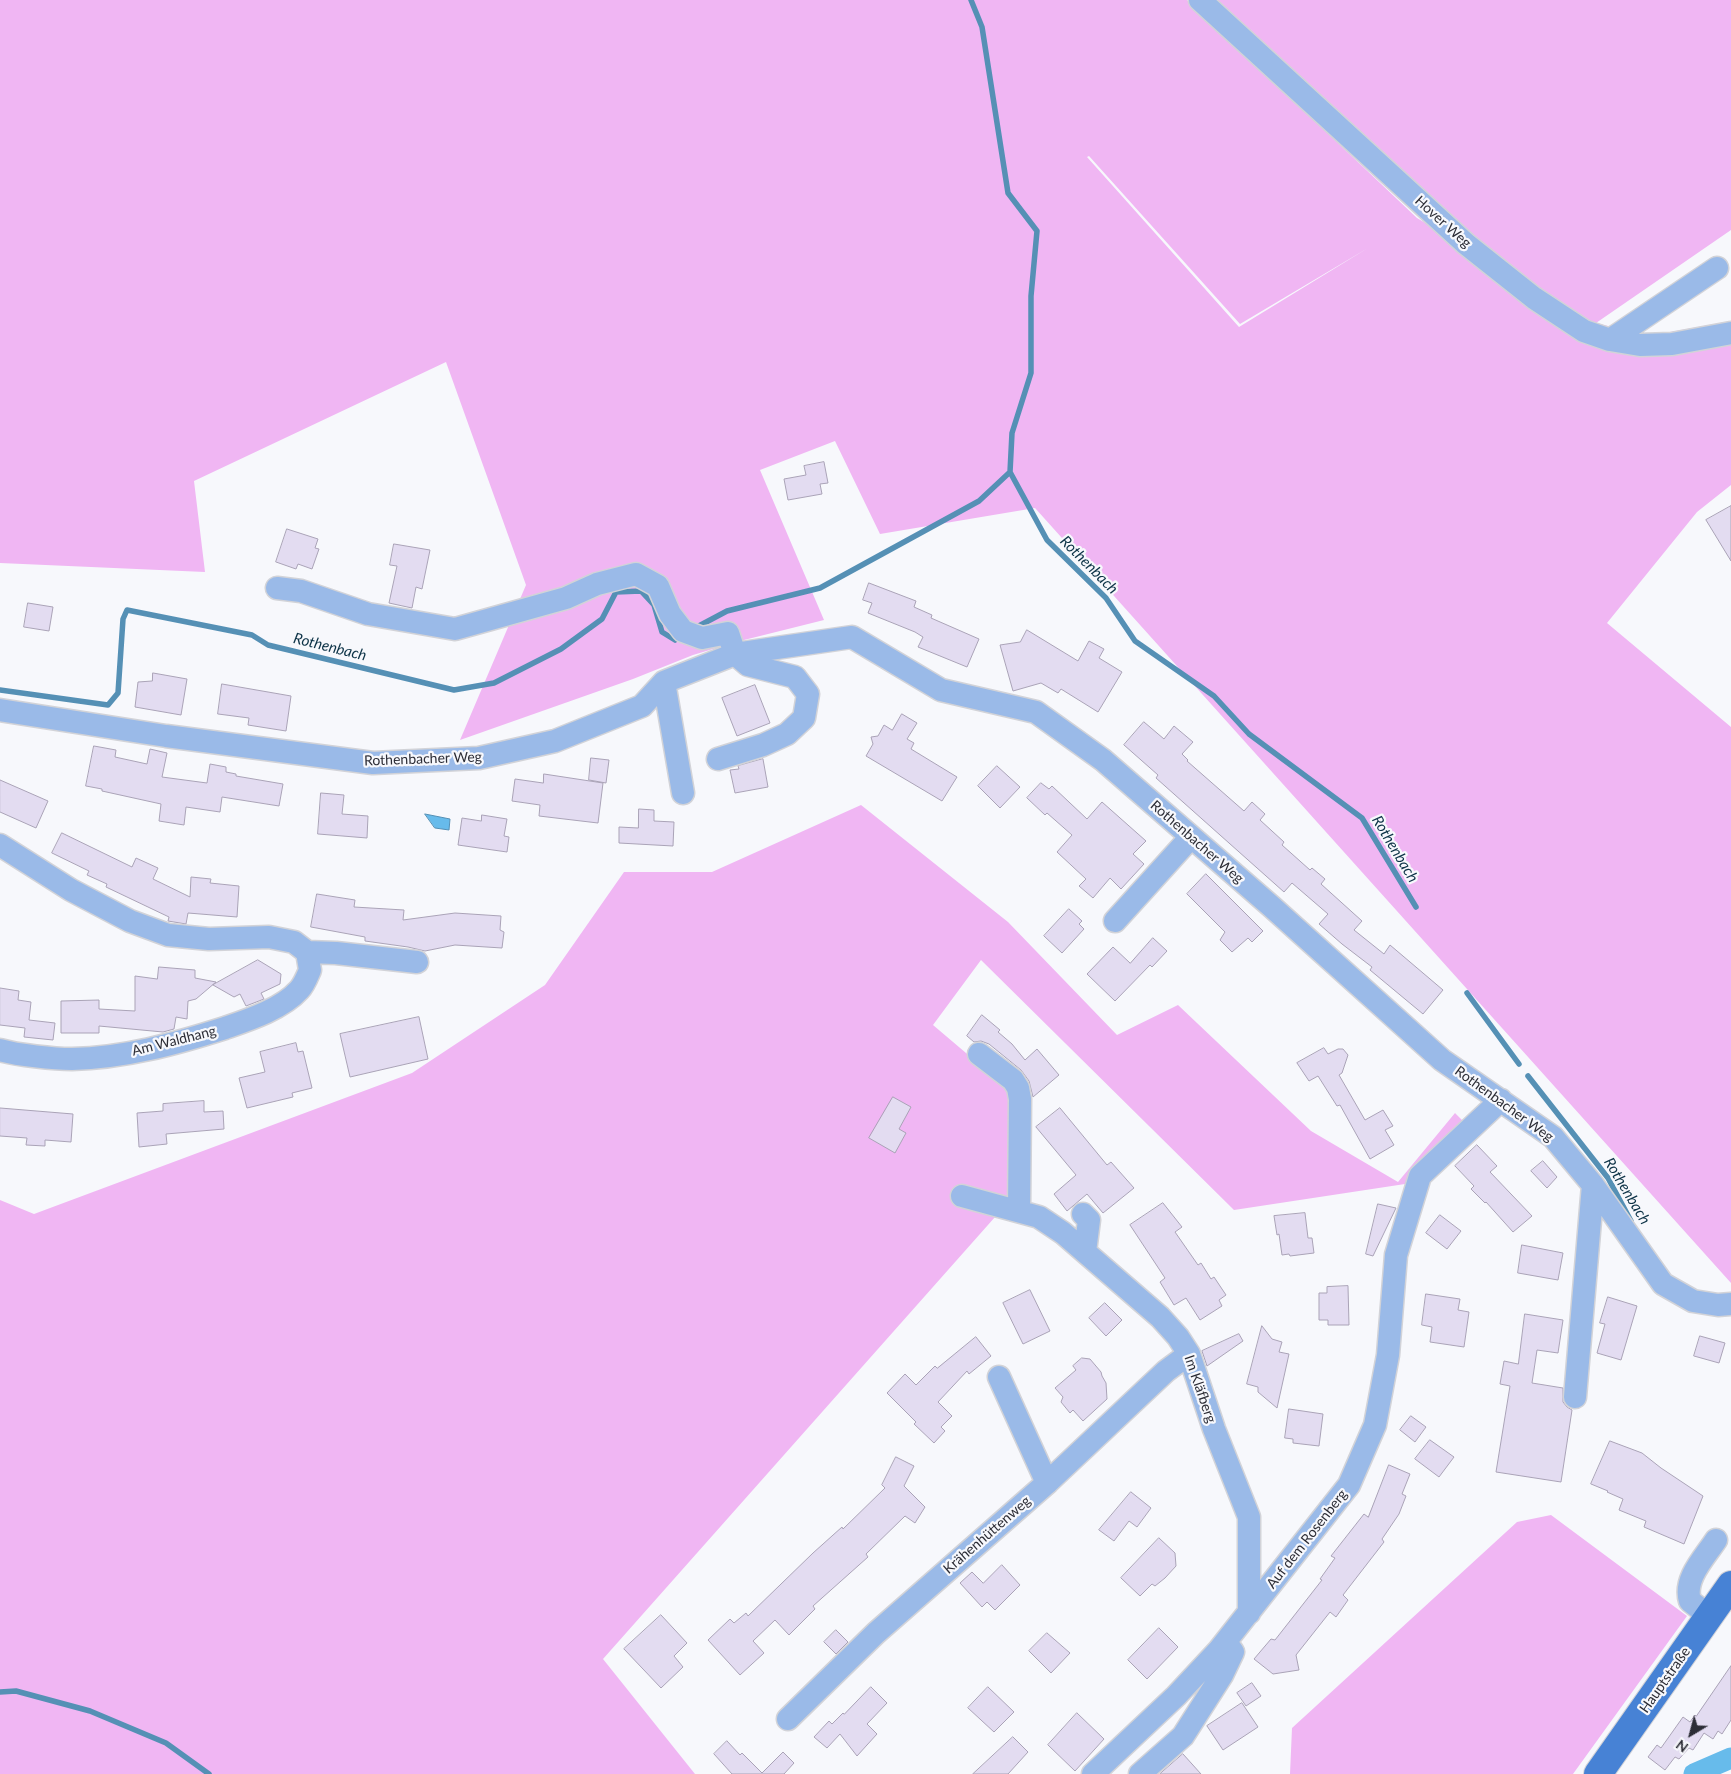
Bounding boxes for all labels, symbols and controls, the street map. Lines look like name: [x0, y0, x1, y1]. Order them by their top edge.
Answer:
street label: Hover Weg: [1411, 192, 1475, 252]
water label: Rothenbach: [1056, 532, 1122, 598]
water label: Rothenbach: [292, 629, 368, 665]
street label: Rothenbacher Weg: [364, 749, 482, 769]
street label: Rothenbacher Weg: [1147, 797, 1247, 887]
water label: Rothenbach: [1368, 812, 1422, 886]
street label: Am Waldhang: [130, 1022, 218, 1060]
street label: Rothenbacher Weg: [1451, 1063, 1557, 1145]
water label: Rothenbach: [1600, 1154, 1654, 1228]
street label: Im Kläfberg: [1181, 1353, 1219, 1425]
street label: Auf dem Rosenberg: [1263, 1486, 1351, 1592]
street label: Krähenhüttenweg: [940, 1493, 1034, 1577]
street label: Hauptstraße: [1636, 1644, 1694, 1716]
north arrow: [1666, 1709, 1716, 1759]
text: N: [1672, 1736, 1691, 1756]

